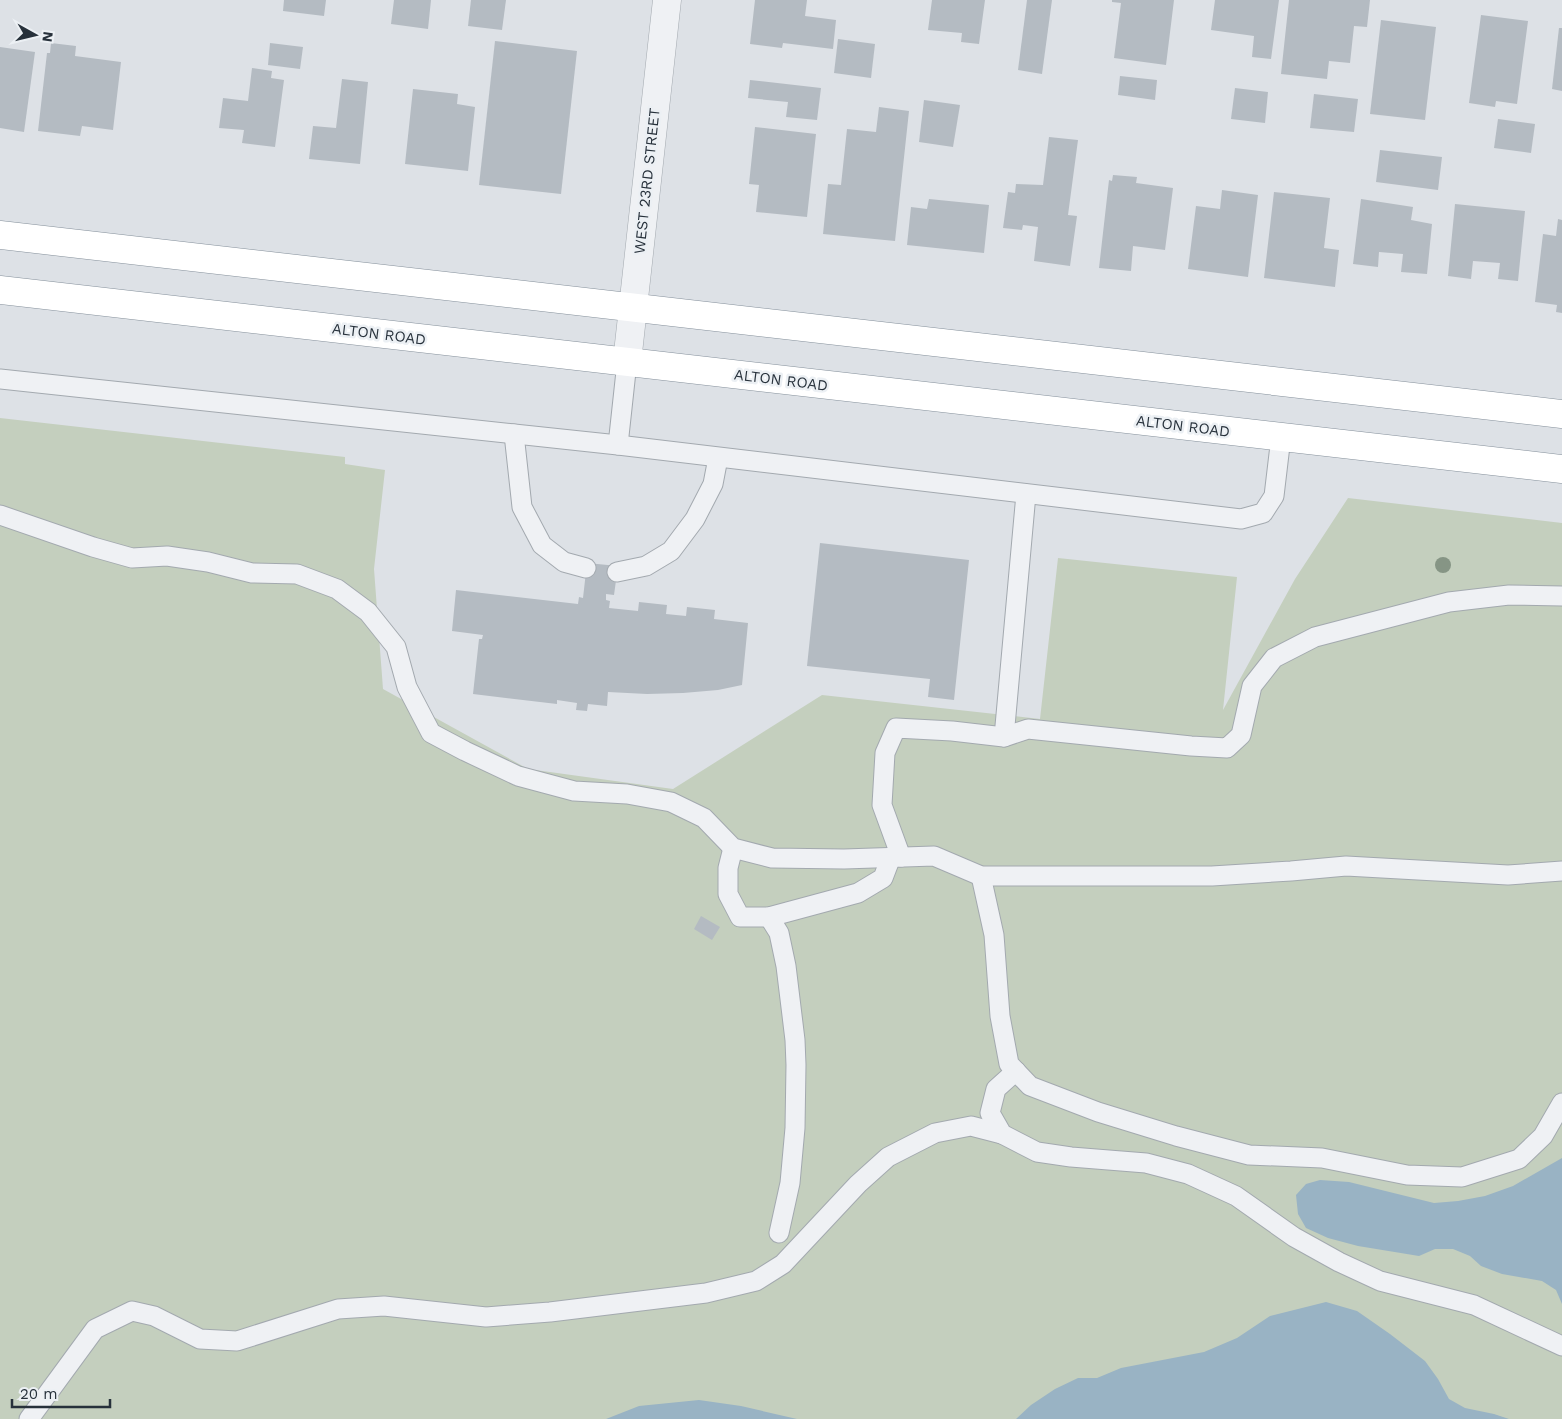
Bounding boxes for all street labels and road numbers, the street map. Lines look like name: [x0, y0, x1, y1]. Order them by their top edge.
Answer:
street label: WEST 23RD STREET: [630, 107, 664, 255]
street label: ALTON ROAD: [331, 319, 427, 349]
street label: ALTON ROAD: [733, 365, 829, 395]
street label: ALTON ROAD: [1135, 411, 1231, 441]

